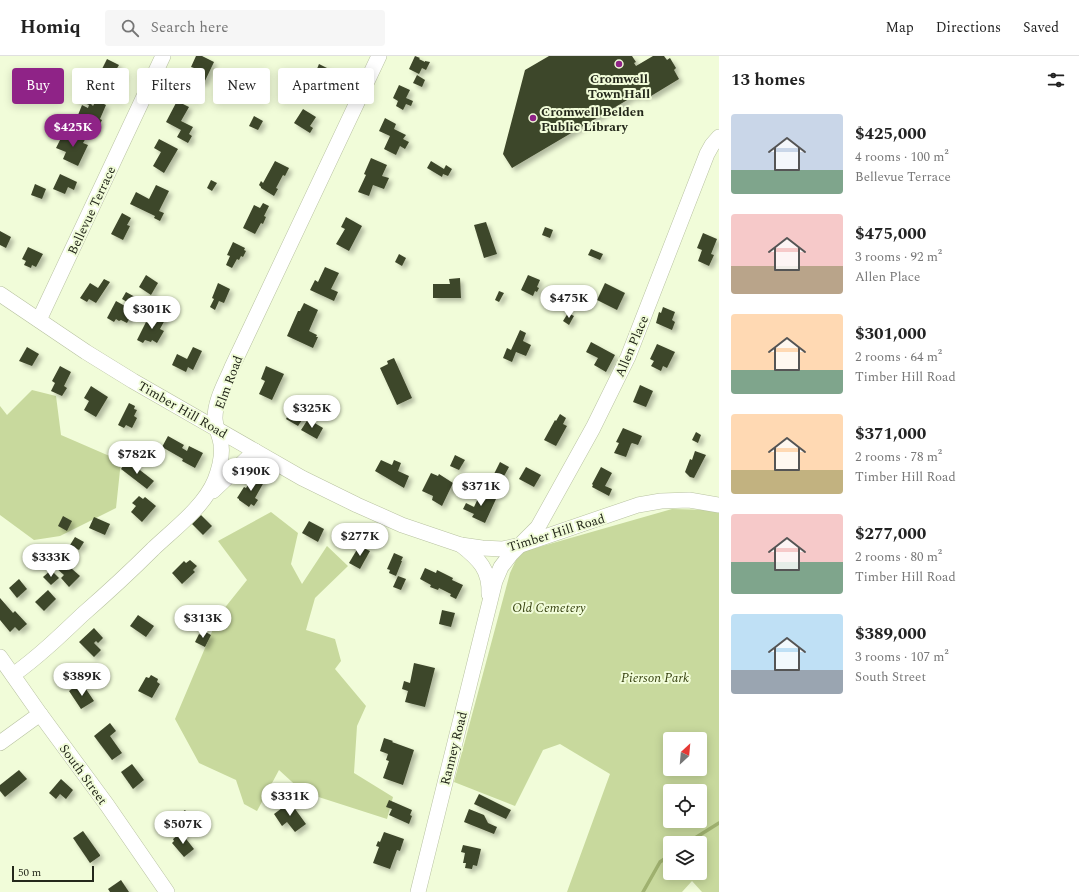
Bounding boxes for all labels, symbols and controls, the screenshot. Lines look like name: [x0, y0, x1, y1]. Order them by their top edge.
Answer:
search box: [105, 10, 385, 46]
text: Homiq: [20, 13, 81, 42]
text: Search here: [151, 16, 228, 39]
icon: search: [119, 17, 141, 39]
text: Map: [886, 17, 914, 38]
text: Directions: [936, 17, 1001, 38]
text: Saved: [1023, 17, 1059, 38]
marker: Cromwell Town Hall: [614, 59, 624, 69]
text: 13 homes: [731, 67, 805, 93]
chip: Buy: [12, 68, 64, 104]
chip: Rent: [72, 68, 129, 104]
chip: Filters: [137, 68, 205, 104]
chip: New: [213, 68, 270, 104]
chip: Apartment: [278, 68, 374, 104]
place label: Cromwell Town Hall: [588, 69, 650, 104]
icon: filters: [1045, 69, 1067, 91]
place label: Cromwell Belden Public Library: [541, 102, 644, 137]
marker: Cromwell Belden Public Library: [528, 113, 538, 123]
pin: $425K: [45, 114, 101, 148]
text: $425K: [53, 117, 93, 137]
text: $425,000: [855, 121, 926, 147]
icon: home: [763, 130, 811, 178]
text: 4 rooms · 100 m²: [855, 147, 949, 167]
street label: Bellevue Terrace: [63, 163, 121, 258]
text: Bellevue Terrace: [855, 167, 951, 187]
text: $475,000: [855, 221, 926, 247]
icon: home: [763, 230, 811, 278]
text: 3 rooms · 92 m²: [855, 247, 942, 267]
text: Allen Place: [855, 267, 920, 287]
pin: $475K: [541, 285, 597, 319]
text: $475K: [549, 288, 589, 308]
pin: $301K: [124, 296, 180, 330]
text: $301K: [132, 299, 172, 319]
street label: Allen Place: [610, 312, 654, 380]
text: $301,000: [855, 321, 926, 347]
icon: home: [763, 330, 811, 378]
text: 2 rooms · 64 m²: [855, 347, 942, 367]
street label: Elm Road: [210, 353, 248, 412]
text: Timber Hill Road: [855, 367, 956, 387]
street label: Timber Hill Road: [134, 376, 231, 444]
pin: $325K: [284, 395, 340, 429]
text: $325K: [292, 398, 332, 418]
text: $371,000: [855, 421, 926, 447]
icon: home: [763, 430, 811, 478]
pin: $782K: [109, 441, 165, 475]
text: $782K: [117, 444, 157, 464]
text: 2 rooms · 78 m²: [855, 447, 942, 467]
pin: $190K: [223, 458, 279, 492]
text: $190K: [231, 461, 271, 481]
text: Timber Hill Road: [855, 467, 956, 487]
pin: $371K: [453, 473, 509, 507]
text: $371K: [461, 476, 501, 496]
street label: Timber Hill Road: [505, 509, 607, 557]
text: $277,000: [855, 521, 926, 547]
pin: $277K: [332, 523, 388, 557]
text: $277K: [340, 526, 380, 546]
icon: home: [763, 530, 811, 578]
pin: $333K: [23, 544, 79, 578]
text: $333K: [31, 547, 71, 567]
text: 2 rooms · 80 m²: [855, 547, 942, 567]
text: Timber Hill Road: [855, 567, 956, 587]
park label: Old Cemetery: [512, 598, 586, 618]
pin: $313K: [175, 605, 231, 639]
text: $313K: [183, 608, 223, 628]
text: $389,000: [855, 621, 926, 647]
icon: home: [763, 630, 811, 678]
text: 3 rooms · 107 m²: [855, 647, 949, 667]
pin: $389K: [54, 663, 110, 697]
text: $389K: [62, 666, 102, 686]
text: South Street: [855, 667, 926, 687]
park label: Pierson Park: [621, 668, 689, 688]
street label: Ranney Road: [435, 709, 473, 787]
north arrow: [663, 732, 707, 776]
map controls: [663, 732, 707, 880]
street label: South Street: [54, 740, 112, 810]
pin: $331K: [262, 783, 318, 817]
button: locate: [663, 784, 707, 828]
text: $331K: [270, 786, 310, 806]
pin: $507K: [155, 811, 211, 845]
text: $507K: [163, 814, 203, 834]
button: layers: [663, 836, 707, 880]
scale bar: [12, 864, 94, 883]
text: 50 m: [18, 864, 41, 881]

